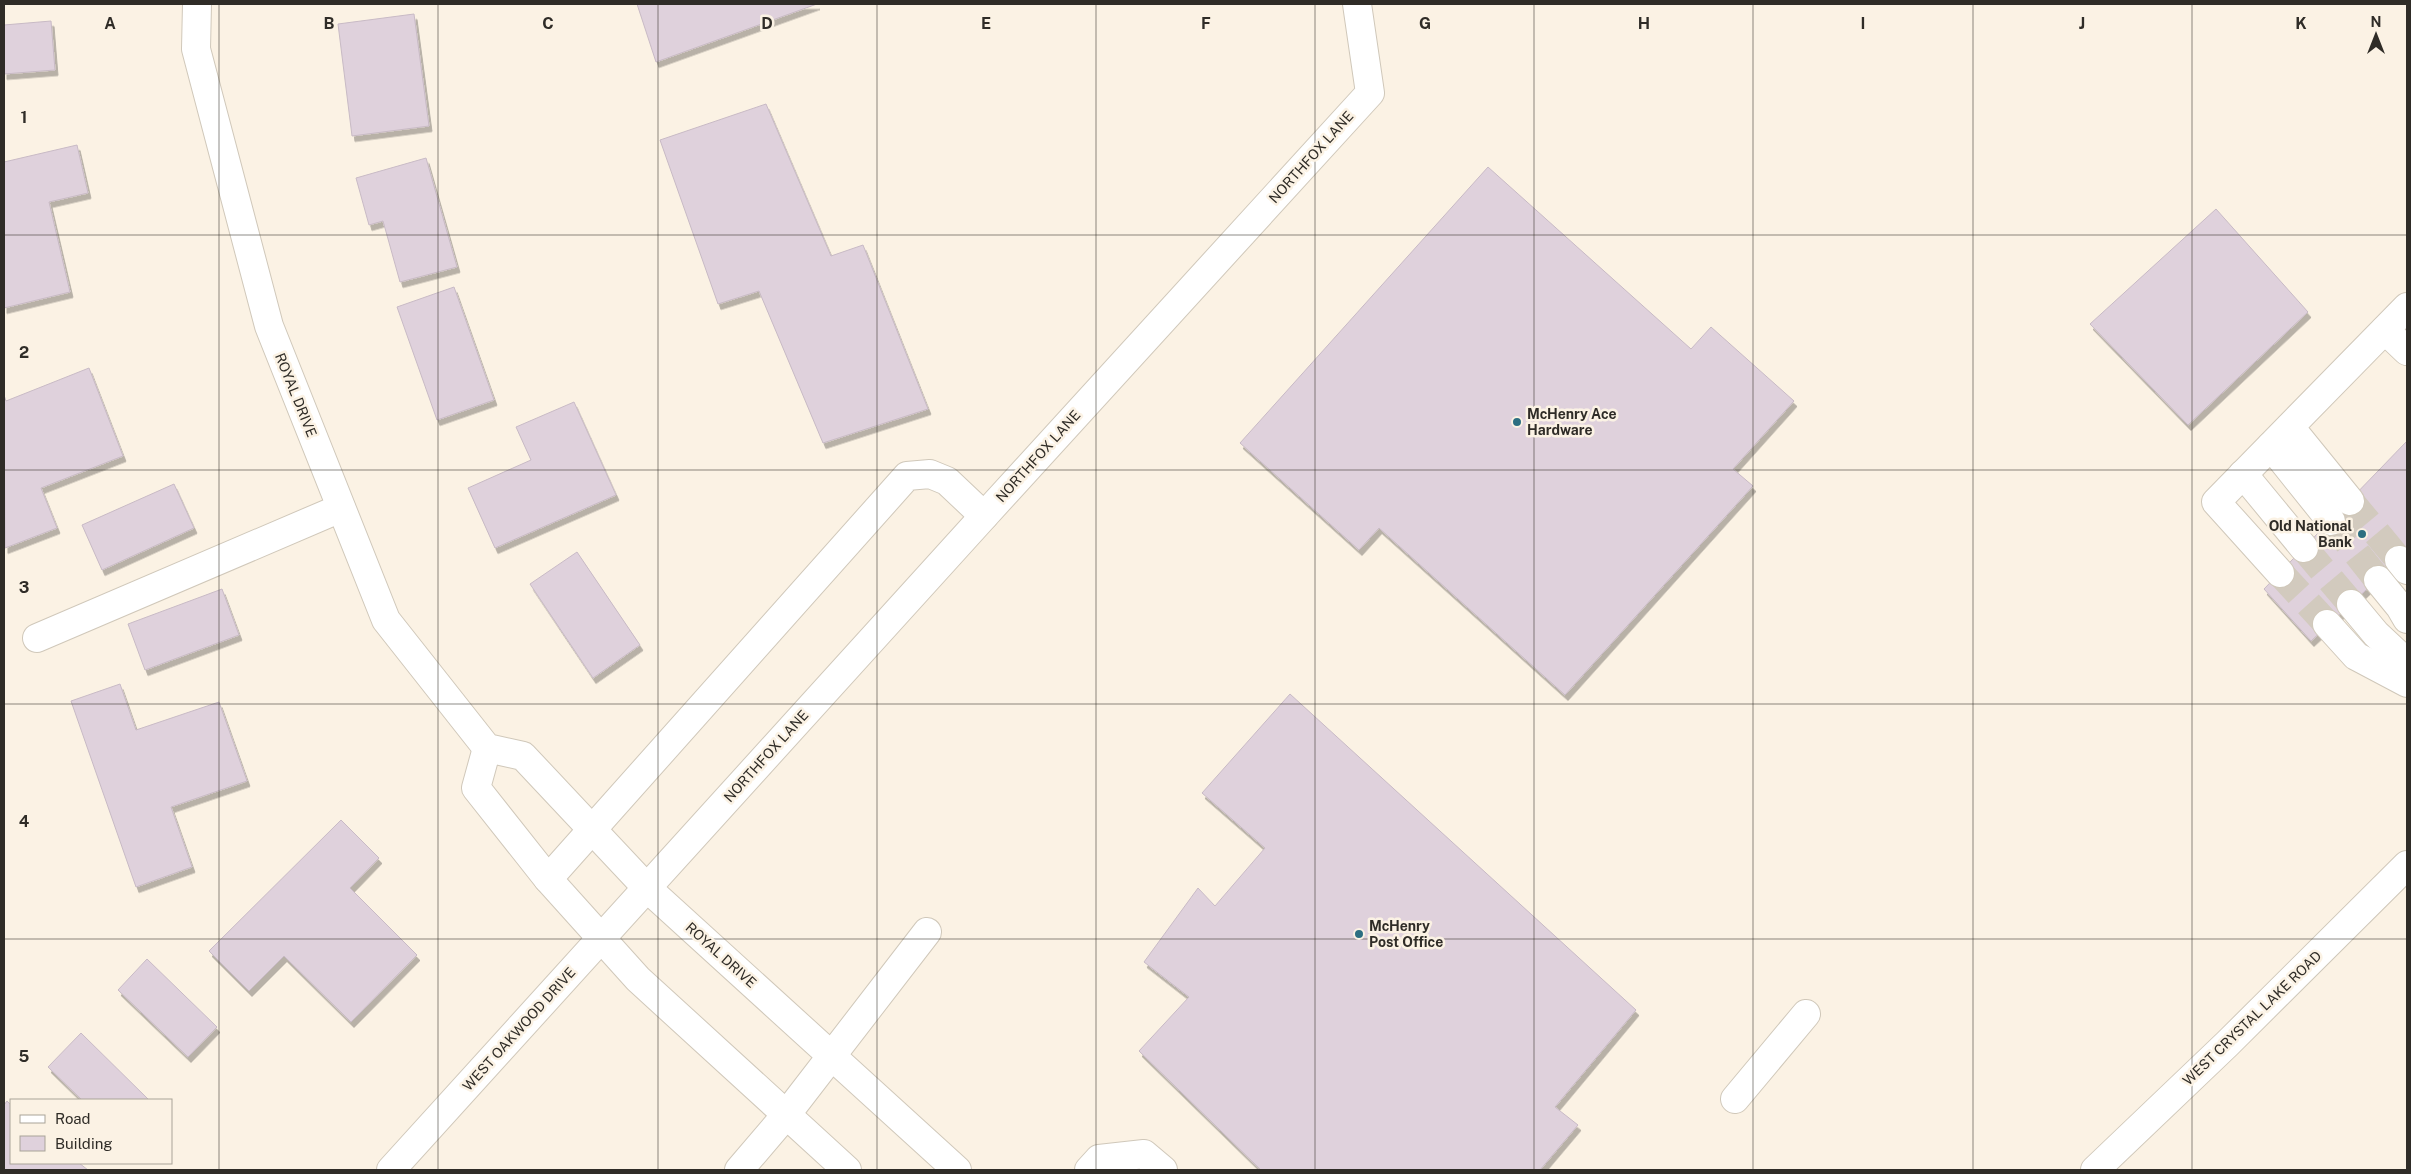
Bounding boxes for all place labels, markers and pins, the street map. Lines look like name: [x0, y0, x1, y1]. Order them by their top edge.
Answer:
place label: McHenry Ace Hardware: [1527, 406, 1617, 438]
marker: McHenry Ace Hardware: [1511, 416, 1523, 428]
place label: Old National Bank: [2269, 518, 2352, 550]
marker: Old National Bank: [2356, 528, 2368, 540]
place label: McHenry Post Office: [1369, 918, 1443, 950]
marker: McHenry Post Office: [1353, 928, 1365, 940]

